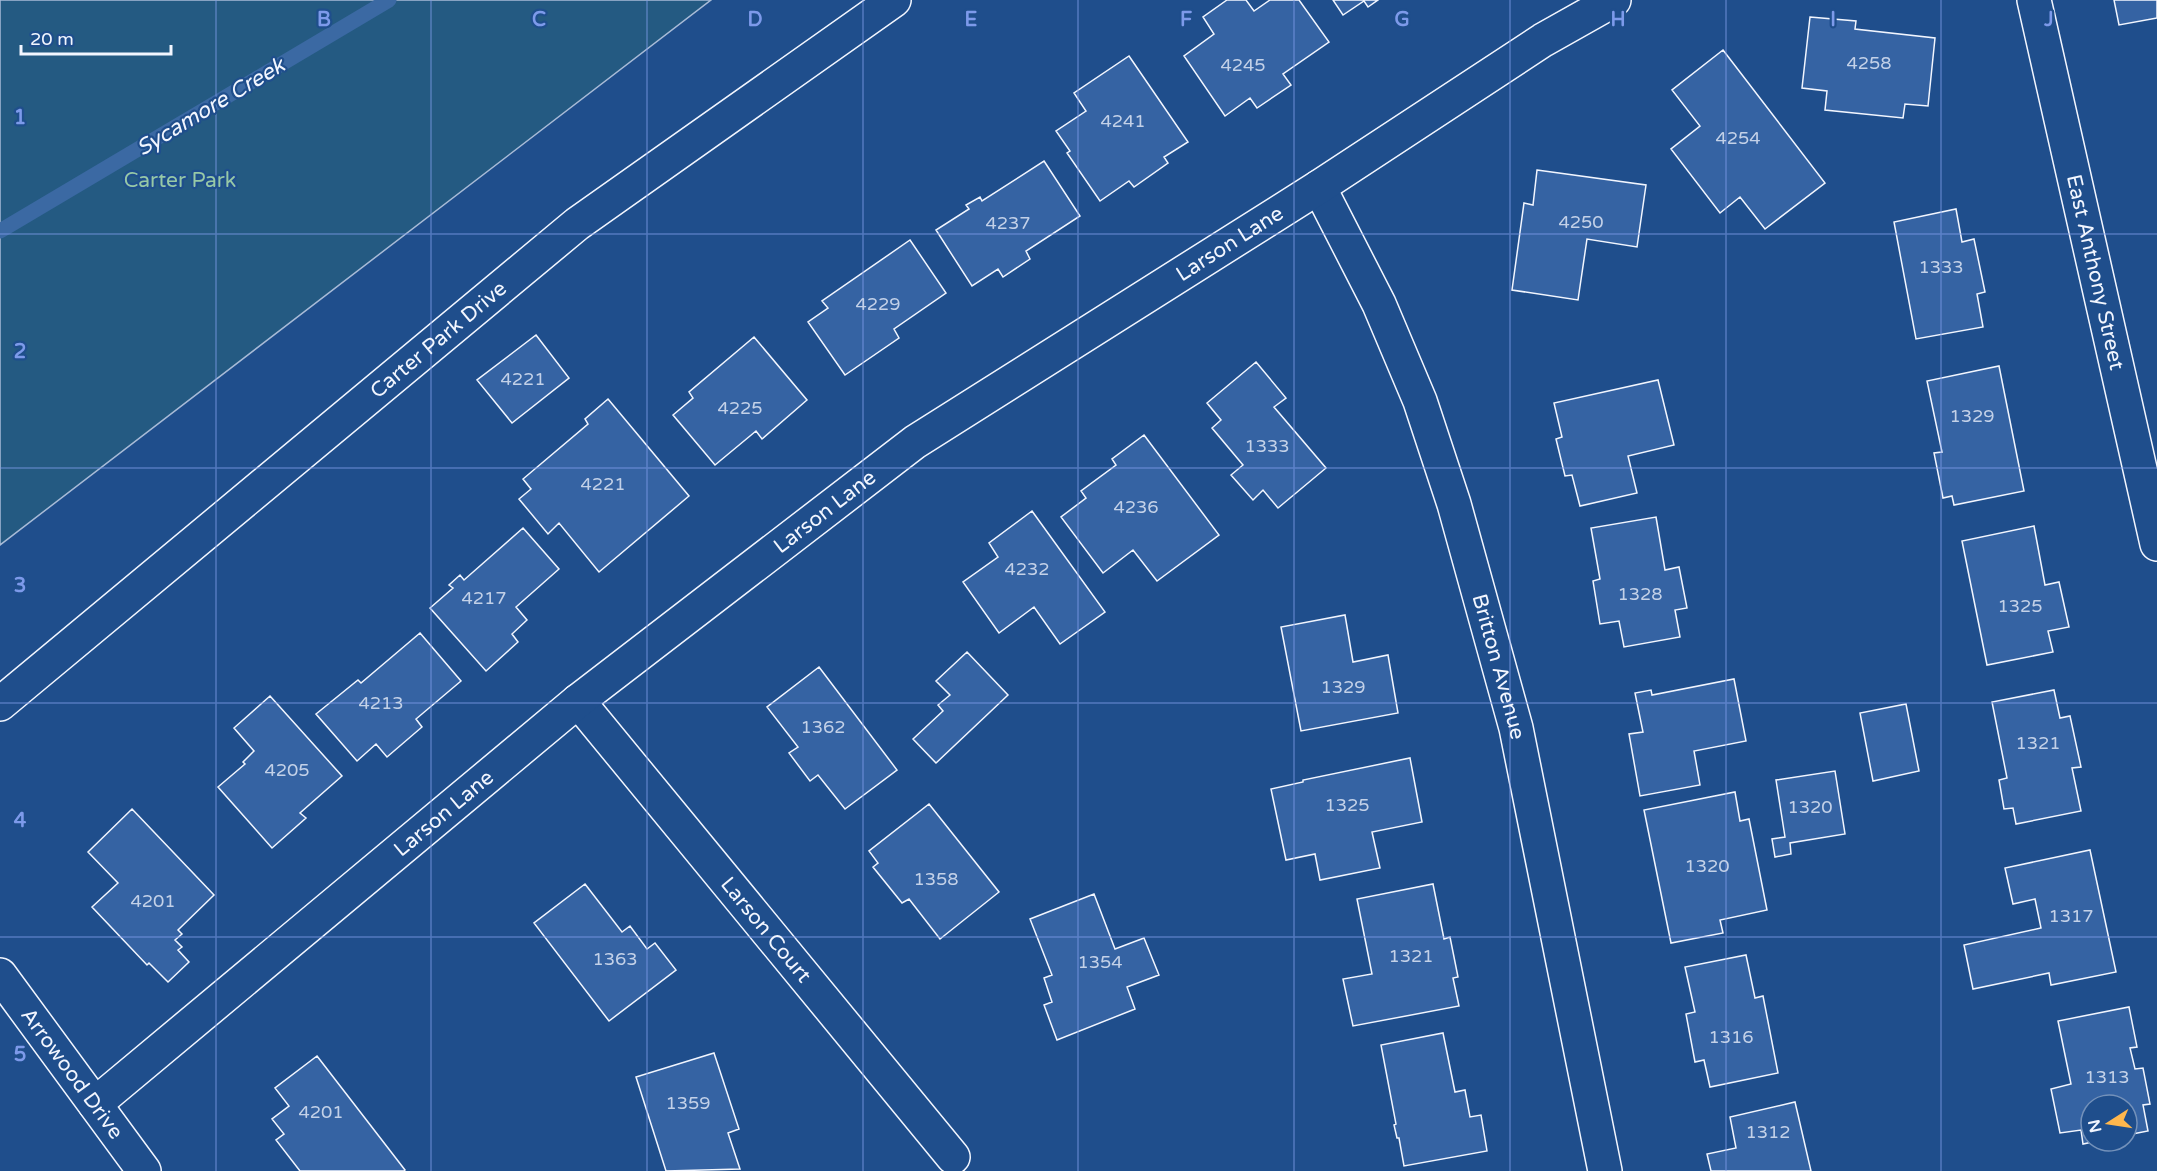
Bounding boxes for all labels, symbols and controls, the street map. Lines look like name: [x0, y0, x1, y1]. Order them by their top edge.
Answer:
text: B: [317, 8, 331, 32]
text: C: [532, 8, 546, 32]
text: D: [747, 8, 763, 32]
text: E: [965, 8, 978, 32]
text: F: [1180, 8, 1192, 32]
text: G: [1394, 8, 1410, 32]
text: H: [1610, 8, 1626, 32]
text: I: [1830, 8, 1836, 32]
text: J: [2043, 8, 2054, 32]
scale bar: [21, 18, 171, 56]
text: 20 m: [30, 28, 74, 50]
water label: Sycamore Creek: [132, 51, 291, 161]
house number: 4258: [1846, 52, 1892, 74]
house number: 4245: [1220, 54, 1266, 76]
text: 1: [14, 106, 26, 130]
house number: 4241: [1100, 110, 1146, 132]
house number: 4254: [1715, 127, 1761, 149]
park label: Carter Park: [124, 168, 236, 193]
street label: East Anthony Street: [2061, 172, 2129, 372]
street label: Larson Lane: [1172, 201, 1288, 287]
house number: 4250: [1558, 211, 1604, 233]
house number: 4237: [985, 212, 1031, 234]
house number: 1333: [1918, 256, 1964, 278]
street label: Carter Park Drive: [365, 276, 512, 404]
house number: 4229: [855, 293, 901, 315]
text: 2: [14, 340, 26, 364]
house number: 4221: [500, 368, 546, 390]
house number: 4225: [717, 397, 763, 419]
house number: 1329: [1949, 405, 1995, 427]
house number: 1333: [1244, 435, 1290, 457]
street label: Larson Lane: [769, 465, 881, 559]
house number: 4221: [580, 473, 626, 495]
house number: 4236: [1113, 496, 1159, 518]
house number: 4232: [1004, 558, 1050, 580]
text: 3: [14, 574, 26, 598]
house number: 1328: [1617, 583, 1663, 605]
house number: 4217: [461, 587, 507, 609]
street label: Britton Avenue: [1466, 591, 1530, 742]
house number: 1325: [1997, 595, 2043, 617]
house number: 1329: [1320, 676, 1366, 698]
house number: 4213: [358, 692, 404, 714]
house number: 1362: [800, 716, 846, 738]
house number: 1321: [2015, 732, 2061, 754]
house number: 4205: [264, 759, 310, 781]
street label: Larson Lane: [389, 765, 499, 862]
house number: 1325: [1324, 794, 1370, 816]
house number: 1320: [1787, 796, 1833, 818]
text: 4: [14, 809, 27, 833]
house number: 1320: [1684, 855, 1730, 877]
house number: 1358: [913, 868, 959, 890]
street label: Larson Court: [715, 872, 816, 988]
house number: 4201: [130, 890, 176, 912]
house number: 1317: [2048, 905, 2094, 927]
house number: 1321: [1388, 945, 1434, 967]
house number: 1363: [592, 948, 638, 970]
house number: 1354: [1077, 951, 1123, 973]
street label: Arrowood Drive: [15, 1003, 128, 1144]
house number: 1316: [1708, 1026, 1754, 1048]
text: 5: [14, 1043, 26, 1067]
house number: 1313: [2084, 1066, 2130, 1088]
house number: 1359: [665, 1092, 711, 1114]
north arrow: [2079, 1093, 2139, 1153]
house number: 4201: [298, 1101, 344, 1123]
text: N: [2084, 1118, 2106, 1134]
house number: 1312: [1745, 1121, 1791, 1143]

